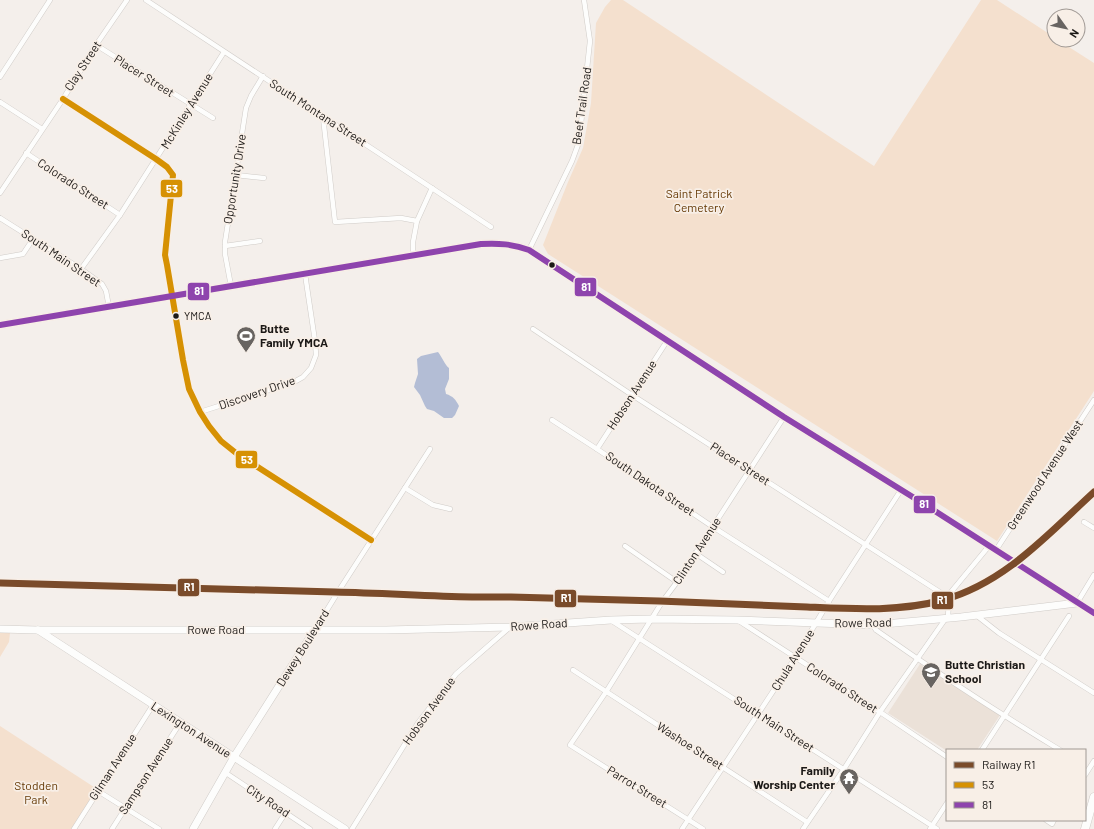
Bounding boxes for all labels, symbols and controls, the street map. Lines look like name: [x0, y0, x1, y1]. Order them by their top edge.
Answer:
north arrow: [1046, 8, 1086, 48]
text: N: [1067, 27, 1082, 40]
street label: Clay Street: [61, 38, 103, 93]
street label: Placer Street: [112, 51, 177, 99]
street label: Beef Trail Road: [569, 66, 593, 146]
street label: McKinley Avenue: [157, 70, 215, 151]
street label: South Montana Street: [267, 75, 370, 149]
street label: Opportunity Drive: [220, 133, 248, 225]
street label: Colorado Street: [35, 155, 112, 211]
line badge: 53: [160, 179, 183, 198]
text: 53: [166, 182, 178, 195]
park label: Saint Patrick Cemetery: [666, 186, 732, 214]
street label: South Main Street: [19, 225, 104, 289]
unlabelled marker: [547, 260, 557, 270]
line badge: 81: [574, 277, 597, 297]
text: 81: [581, 280, 591, 293]
line badge: 81: [187, 282, 210, 301]
text: 81: [194, 284, 204, 297]
place label: YMCA: [184, 309, 212, 322]
marker: YMCA: [171, 311, 181, 321]
place label: Butte Family YMCA: [260, 321, 328, 349]
sports icon: Butte Family YMCA: [235, 325, 257, 353]
street label: Hobson Avenue: [603, 357, 659, 432]
street label: Discovery Drive: [217, 372, 297, 412]
street label: Greenwood Avenue West: [1003, 417, 1085, 532]
street label: Placer Street: [708, 439, 773, 488]
street label: South Dakota Street: [603, 448, 698, 518]
line badge: 53: [235, 450, 258, 469]
text: 53: [241, 453, 253, 466]
line badge: 81: [913, 495, 936, 514]
text: 81: [919, 497, 929, 510]
street label: Clinton Avenue: [669, 514, 723, 587]
line badge: R1: [177, 578, 200, 597]
text: R1: [184, 580, 194, 593]
line badge: R1: [554, 589, 577, 608]
text: R1: [561, 591, 571, 604]
line badge: R1: [931, 591, 954, 610]
text: R1: [937, 593, 947, 606]
street label: Dewey Boulevard: [273, 606, 331, 689]
street label: Rowe Road: [510, 615, 568, 633]
street label: Rowe Road: [834, 615, 892, 629]
street label: Rowe Road: [187, 622, 245, 636]
street label: Chula Avenue: [768, 626, 817, 693]
place label: Butte Christian School: [945, 657, 1025, 685]
street label: Colorado Street: [804, 659, 881, 715]
school or university icon: Butte Christian School: [920, 661, 942, 689]
street label: Hobson Avenue: [399, 674, 457, 747]
street label: South Main Street: [732, 692, 817, 754]
street label: Lexington Avenue: [149, 698, 234, 760]
street label: Washoe Street: [655, 718, 726, 772]
street label: Gilman Avenue: [86, 731, 139, 802]
street label: Sampson Avenue: [115, 734, 175, 817]
legend: [946, 749, 1086, 821]
text: Railway R1: [982, 757, 1035, 771]
street label: Parrot Street: [605, 762, 670, 810]
place label: Family Worship Center: [753, 763, 835, 791]
temple icon: Family Worship Center: [838, 767, 860, 795]
text: 53: [982, 777, 994, 791]
park label: Stodden Park: [14, 778, 58, 806]
street label: City Road: [244, 781, 293, 819]
text: 81: [982, 797, 992, 811]

